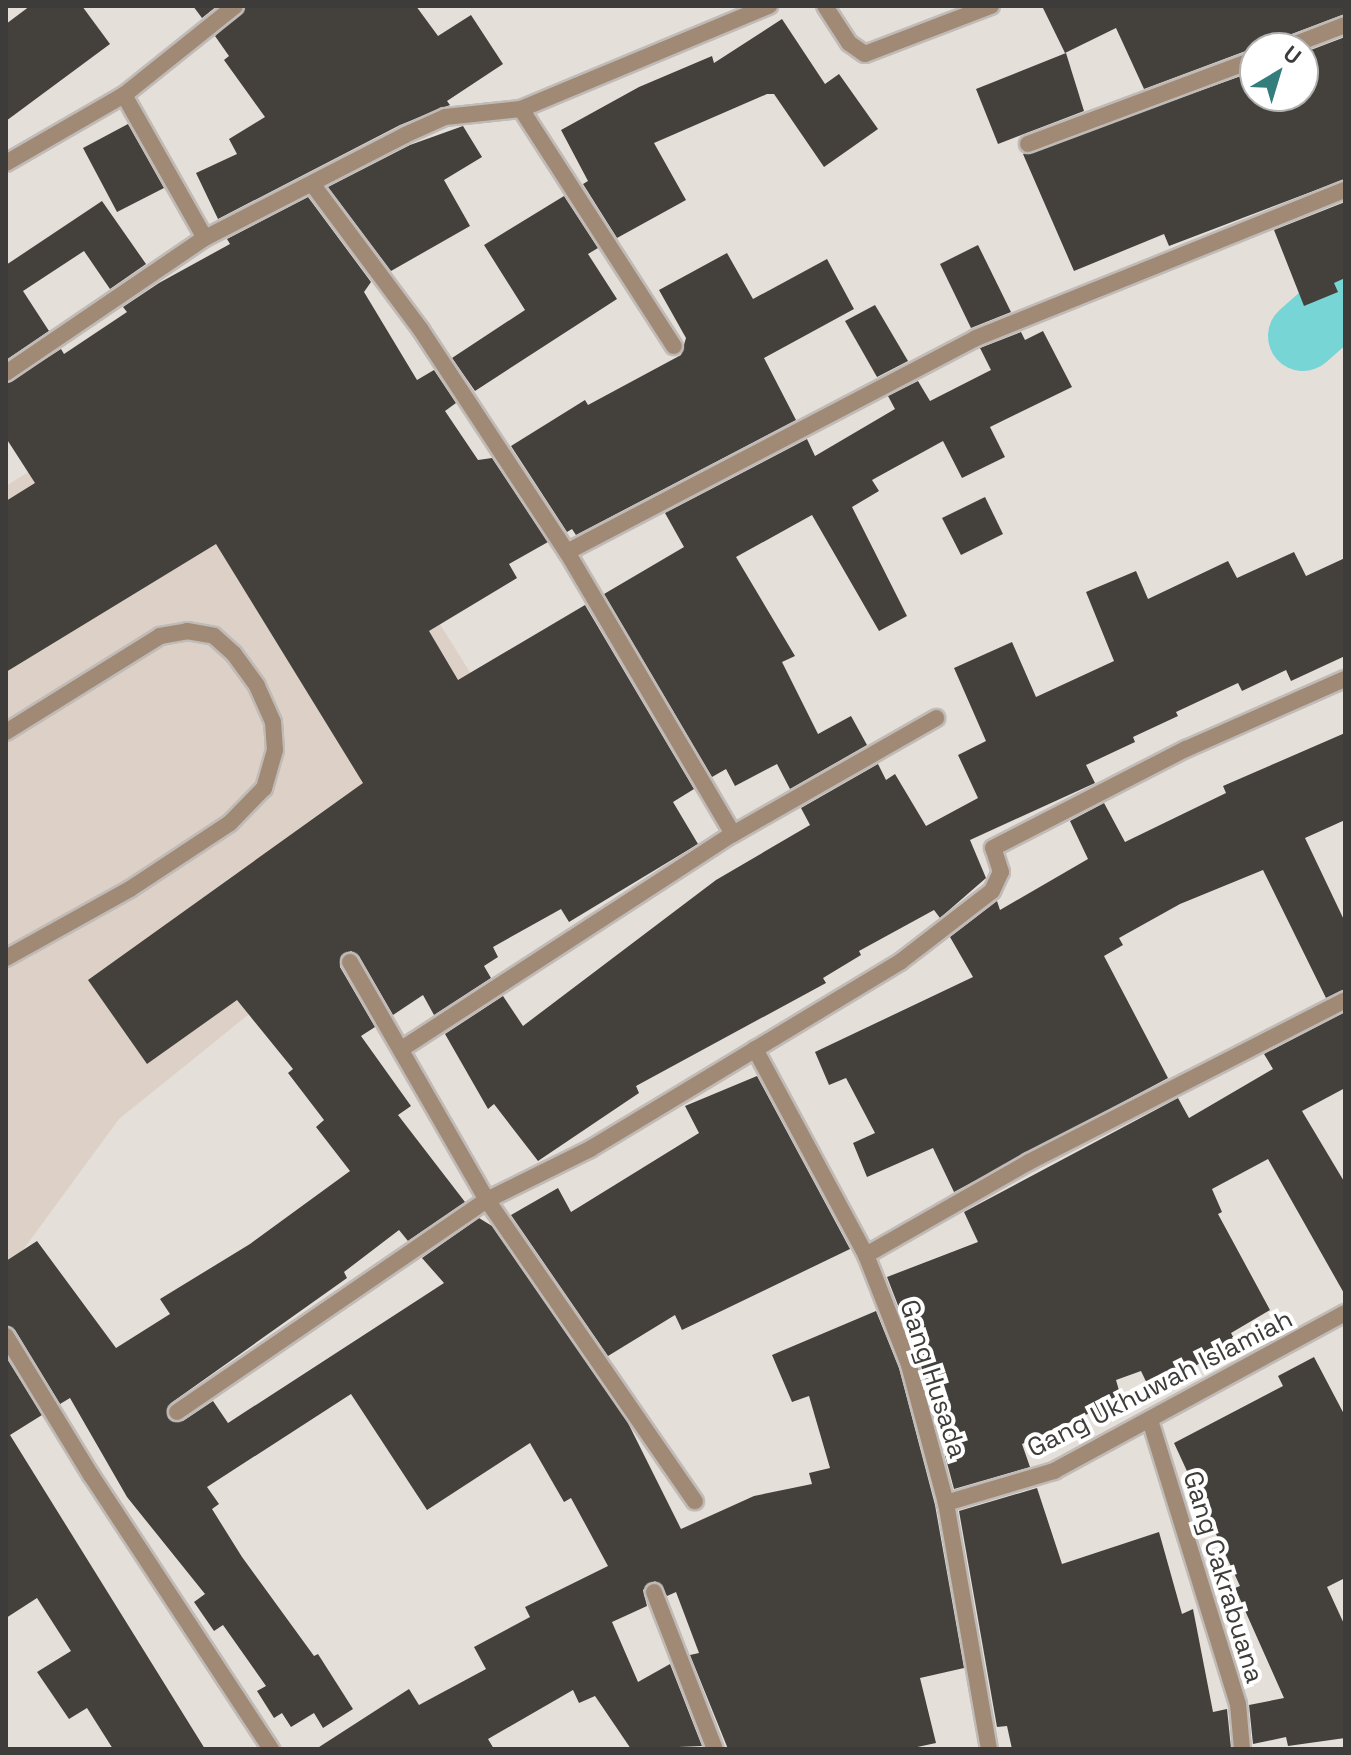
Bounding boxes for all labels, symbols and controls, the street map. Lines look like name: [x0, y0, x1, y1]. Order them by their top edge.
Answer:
north arrow: [1239, 32, 1319, 112]
text: U: [1278, 39, 1307, 70]
street label: Gang Husada: [893, 1296, 973, 1462]
street label: Gang Ukhuwah Islamiah: [1022, 1303, 1298, 1465]
street label: Gang Cakrabuana: [1176, 1467, 1270, 1687]

